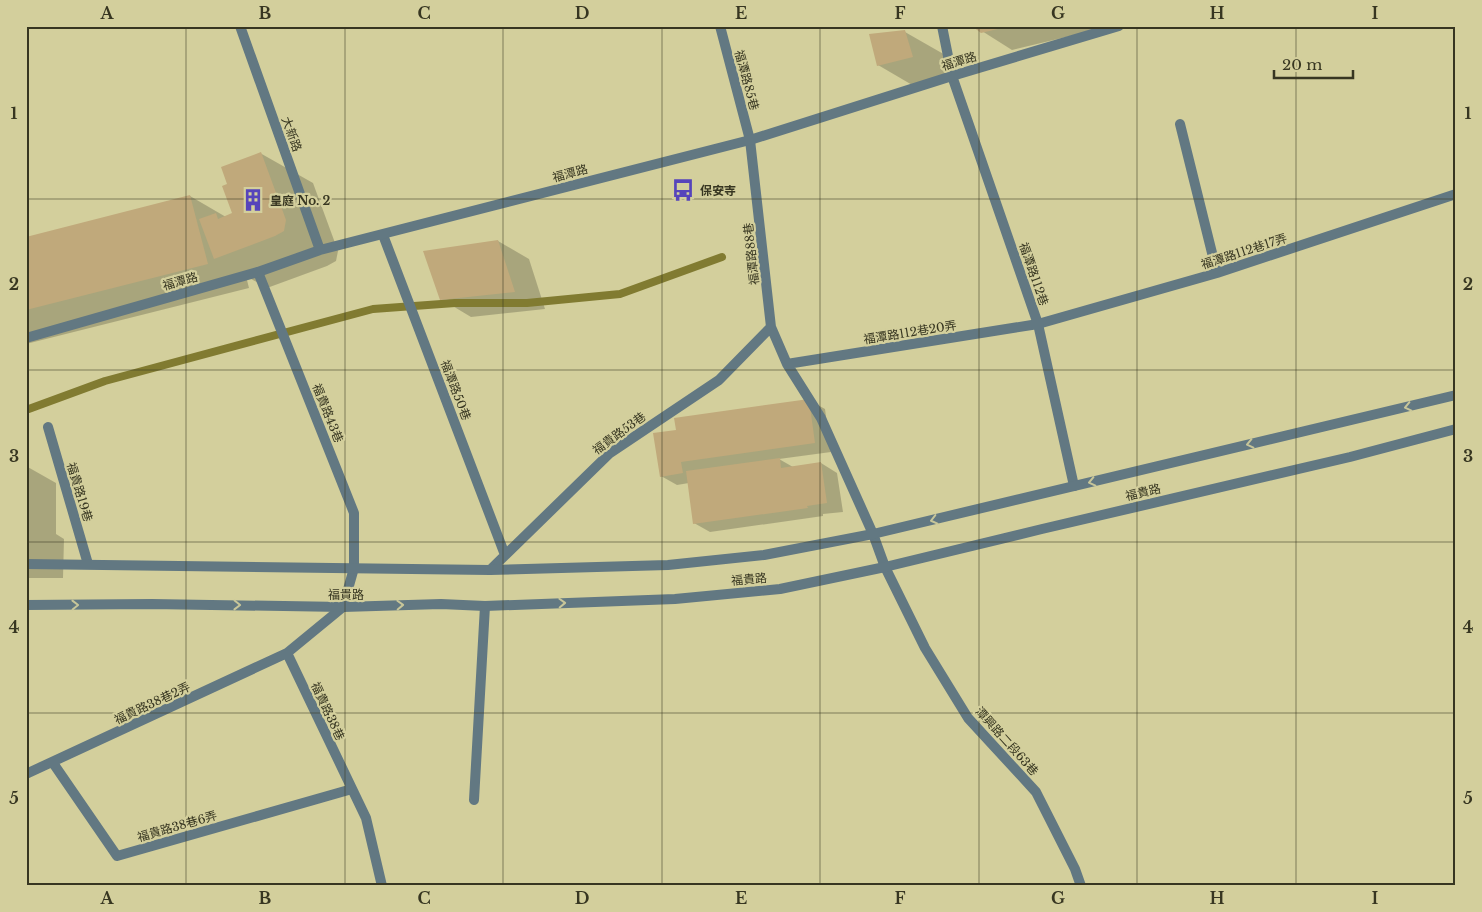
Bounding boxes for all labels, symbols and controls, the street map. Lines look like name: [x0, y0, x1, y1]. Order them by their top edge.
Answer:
text: A: [100, 3, 115, 23]
text: B: [259, 3, 272, 23]
text: C: [417, 3, 431, 23]
text: D: [575, 3, 589, 23]
text: E: [735, 3, 747, 23]
text: F: [894, 3, 906, 23]
text: G: [1051, 3, 1065, 23]
text: H: [1209, 3, 1225, 23]
text: I: [1372, 3, 1379, 23]
street label: 福潭路85巷: [732, 48, 762, 112]
scale bar: [1274, 48, 1353, 80]
street label: 福潭路: [940, 49, 978, 73]
text: 20 m: [1282, 55, 1322, 74]
text: 1: [11, 103, 18, 123]
text: 1: [1465, 103, 1472, 123]
street label: 大新路: [279, 115, 305, 153]
street label: 福潭路: [551, 161, 589, 185]
bus stop icon: 保安寺: [670, 177, 696, 203]
place label: 保安寺: [700, 183, 736, 198]
building icon: 皇庭 No. 2: [240, 187, 266, 213]
place label: 皇庭 No. 2: [270, 193, 330, 208]
street label: 福潭路88巷: [740, 222, 762, 286]
street label: 福潭路112巷17弄: [1199, 230, 1289, 272]
street label: 福潭路112巷: [1016, 240, 1052, 308]
street label: 福潭路: [161, 269, 199, 293]
text: 2: [9, 274, 19, 294]
text: 2: [1463, 274, 1473, 294]
street label: 福潭路112巷20弄: [862, 317, 958, 347]
street label: 福潭路50巷: [438, 358, 474, 422]
street label: 福貴路43巷: [309, 381, 347, 445]
one-way arrow: [1404, 401, 1413, 412]
street label: 福貴路53巷: [589, 409, 649, 457]
one-way arrow: [1246, 438, 1255, 449]
text: 3: [9, 446, 19, 466]
text: 3: [1463, 446, 1473, 466]
street label: 福貴路19巷: [64, 461, 96, 523]
one-way arrow: [1088, 476, 1097, 487]
street label: 福貴路: [1124, 481, 1162, 503]
one-way arrow: [931, 514, 939, 524]
street label: 福貴路: [730, 570, 768, 588]
street label: 福貴路: [328, 587, 364, 602]
one-way arrow: [559, 598, 567, 608]
one-way arrow: [71, 599, 79, 610]
one-way arrow: [234, 600, 242, 610]
one-way arrow: [396, 600, 404, 611]
text: 4: [9, 617, 19, 637]
text: 4: [1463, 617, 1473, 637]
street label: 福貴路38巷2弄: [112, 679, 192, 727]
street label: 福貴路38巷: [308, 679, 348, 743]
street label: 潭興路二段63巷: [972, 704, 1042, 778]
text: 5: [9, 788, 19, 808]
text: 5: [1463, 788, 1473, 808]
street label: 福貴路38巷6弄: [135, 807, 219, 845]
text: A: [100, 888, 115, 908]
text: B: [259, 888, 272, 908]
text: C: [417, 888, 431, 908]
text: D: [575, 888, 589, 908]
text: E: [735, 888, 747, 908]
text: F: [894, 888, 906, 908]
text: G: [1051, 888, 1065, 908]
text: H: [1209, 888, 1225, 908]
text: I: [1372, 888, 1379, 908]

